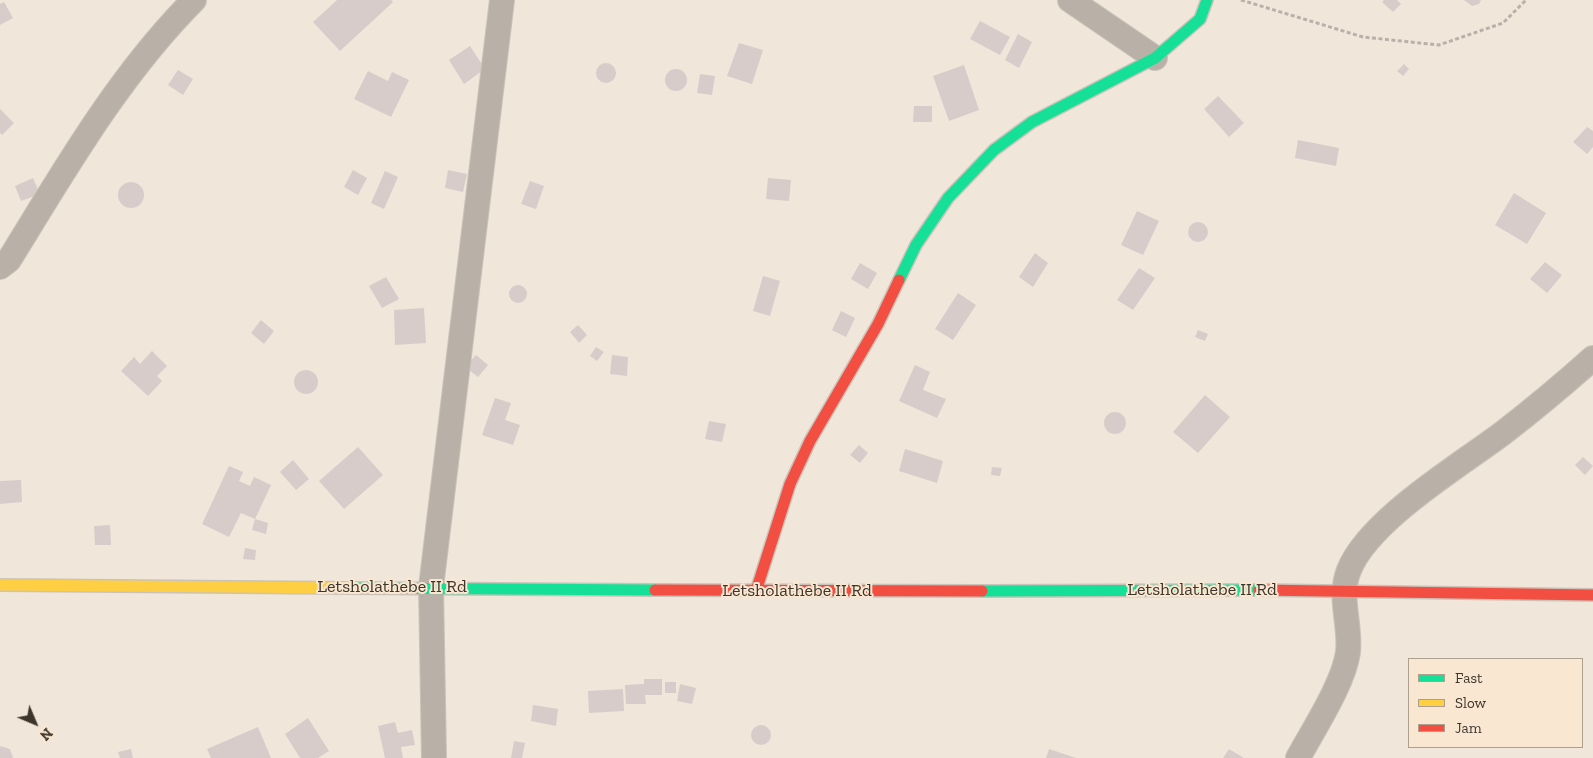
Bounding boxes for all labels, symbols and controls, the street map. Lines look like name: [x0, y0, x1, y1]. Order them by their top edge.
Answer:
street label: Letsholathebe II Rd: [317, 576, 467, 598]
street label: Letsholathebe II Rd: [1127, 579, 1277, 601]
street label: Letsholathebe II Rd: [722, 580, 872, 602]
legend: [1408, 658, 1583, 748]
text: Fast: [1455, 669, 1483, 687]
text: Slow: [1455, 694, 1486, 712]
north arrow: [10, 698, 60, 748]
text: Jam: [1455, 719, 1482, 737]
text: N: [36, 724, 56, 744]

